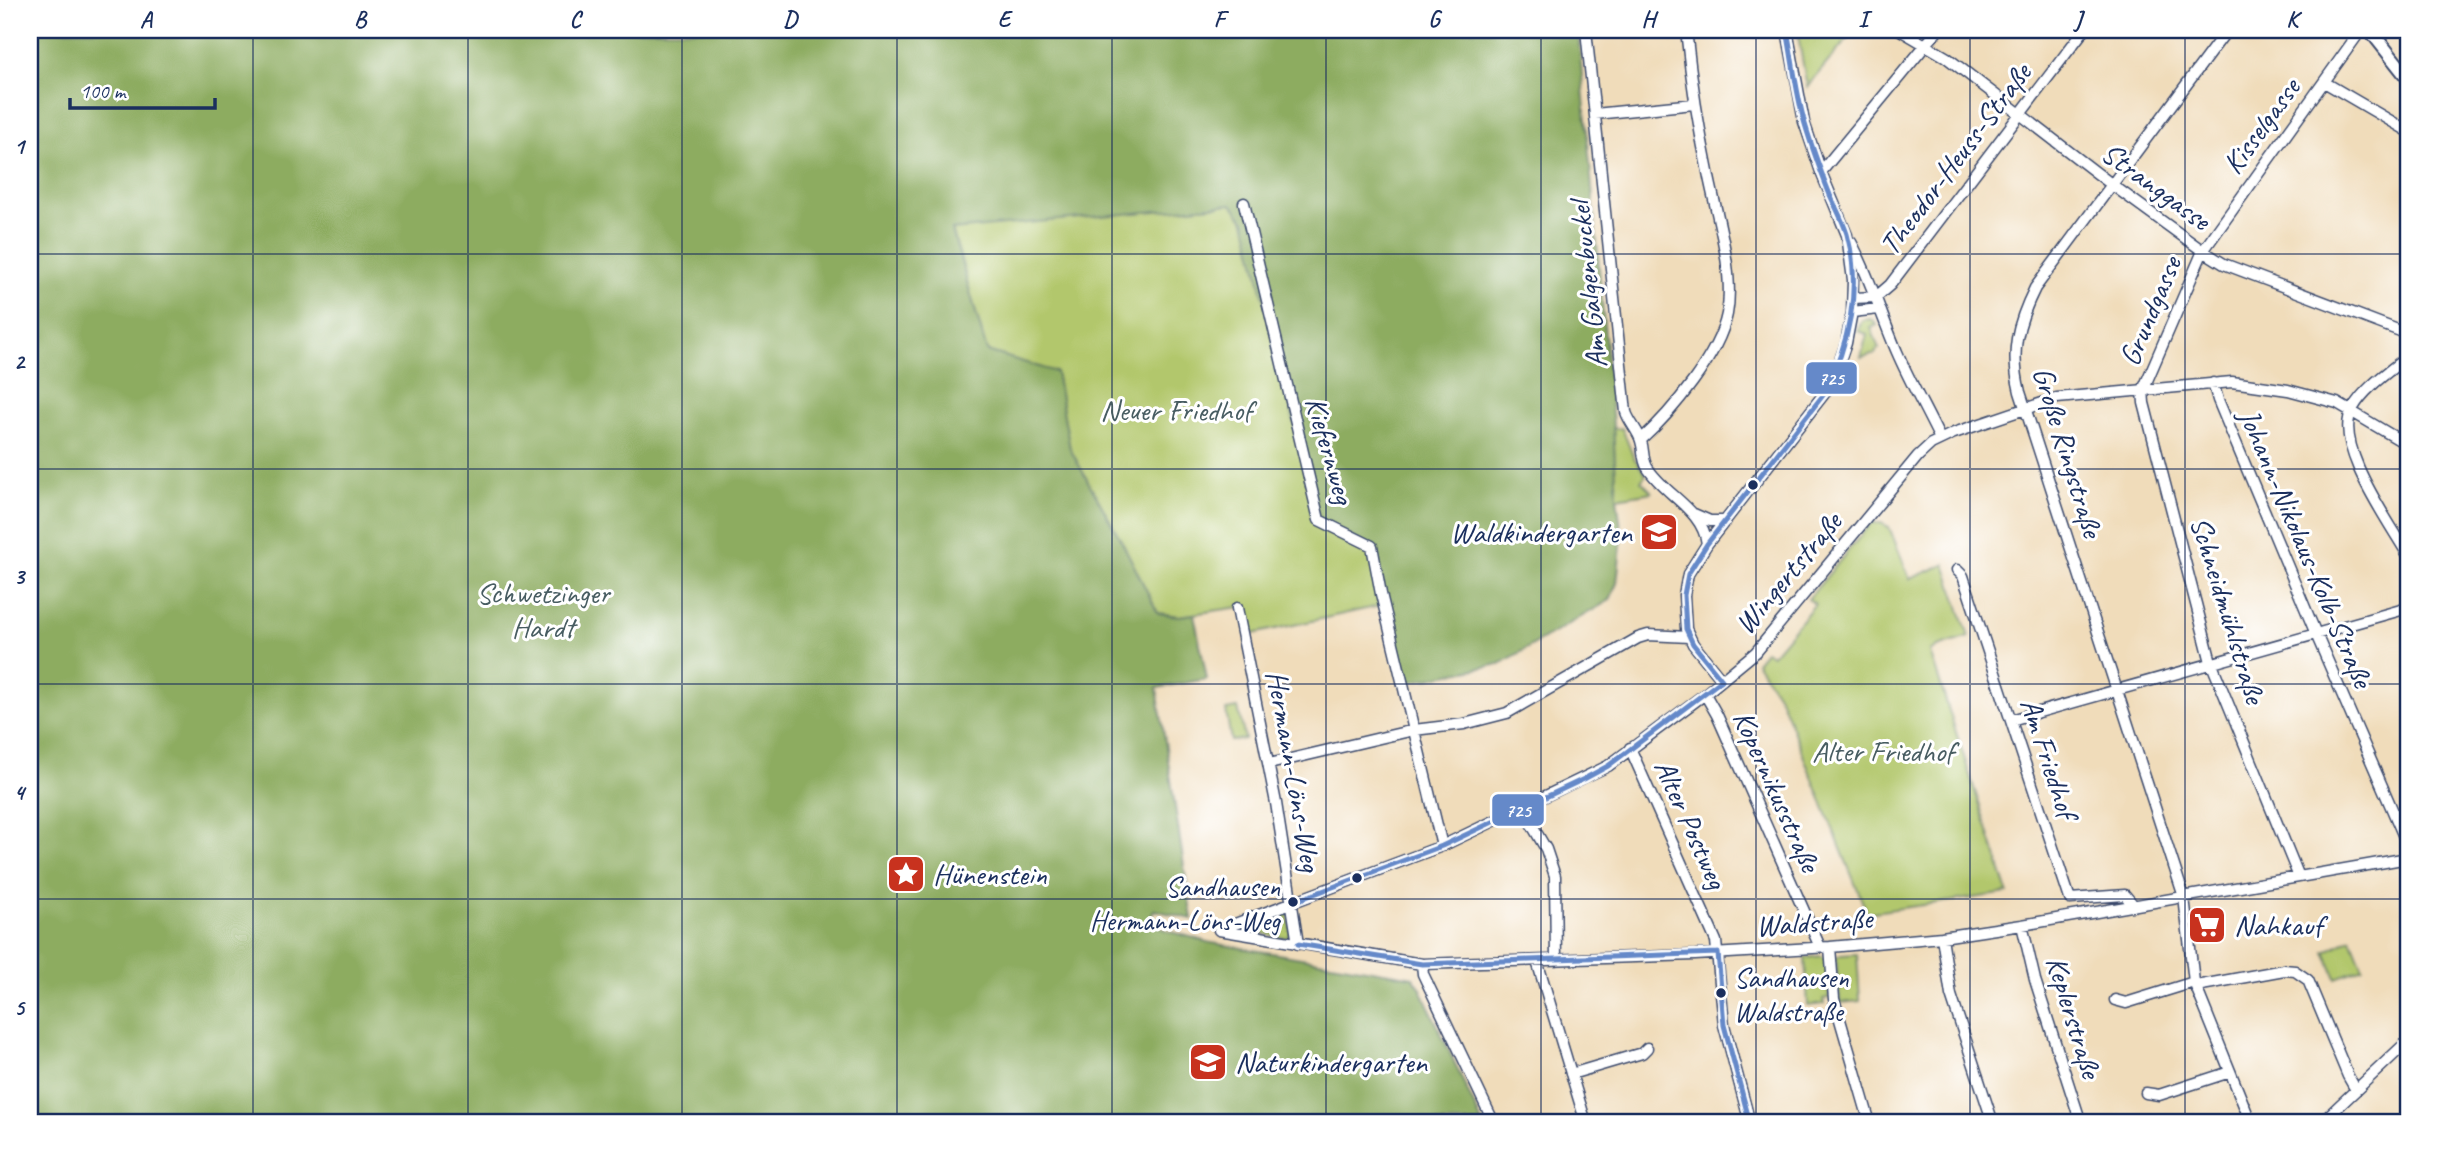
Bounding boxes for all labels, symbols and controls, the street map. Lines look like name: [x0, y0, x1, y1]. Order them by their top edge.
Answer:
text: A: [140, 5, 154, 34]
text: B: [354, 5, 368, 34]
text: C: [570, 5, 584, 34]
text: D: [783, 5, 799, 34]
text: E: [998, 5, 1014, 34]
text: F: [1214, 5, 1230, 34]
text: G: [1428, 5, 1443, 34]
text: H: [1641, 5, 1659, 34]
text: I: [1858, 5, 1873, 34]
text: J: [2072, 5, 2085, 34]
text: K: [2286, 5, 2302, 34]
street label: Theodor-Heuss-Straße: [1871, 54, 2041, 262]
scale bar: [70, 66, 215, 110]
street label: Kisselgasse: [2214, 69, 2310, 181]
text: 100 m: [80, 78, 127, 104]
text: 1: [14, 132, 27, 161]
street label: Stranggasse: [2094, 134, 2220, 240]
street label: Am Galgenbuckel: [1560, 195, 1616, 370]
street label: Grundgasse: [2110, 249, 2191, 371]
text: 2: [14, 347, 27, 376]
line badge: 725: [1805, 361, 1858, 395]
street label: Große Ringstraße: [2024, 362, 2113, 544]
text: 725: [1818, 367, 1845, 391]
park label: Neuer Friedhof: [1100, 391, 1258, 429]
street label: Kiefernweg: [1297, 392, 1364, 510]
street label: Johann-Nikolaus-Kolb-Straße: [2229, 401, 2383, 695]
unlabelled marker: [1746, 478, 1760, 492]
street label: Wingertstraße: [1726, 503, 1851, 642]
school or university icon: Waldkindergarten: [1638, 511, 1680, 553]
street label: Schneidmühlstraße: [2182, 512, 2275, 710]
place label: Waldkindergarten: [1450, 513, 1633, 551]
text: 3: [14, 562, 27, 591]
park label: Schwetzinger Hardt: [476, 574, 612, 646]
street label: Hermann-Löns-Weg: [1258, 667, 1331, 876]
street label: Am Friedhof: [2012, 693, 2088, 829]
street label: Kopernikusstraße: [1725, 705, 1830, 879]
park label: Alter Friedhof: [1812, 732, 1960, 770]
street label: Alter Postweg: [1646, 753, 1737, 896]
text: 4: [14, 778, 27, 807]
line badge: 725: [1491, 793, 1545, 827]
text: 725: [1505, 799, 1532, 823]
place icon: Hünenstein: [885, 853, 927, 895]
place label: Hünenstein: [933, 855, 1047, 893]
place label: Sandhausen Hermann-Löns-Weg: [1090, 869, 1281, 938]
unlabelled marker: [1350, 871, 1364, 885]
marker: Sandhausen Hermann-Löns-Weg: [1286, 895, 1300, 909]
street label: Waldstraße: [1755, 899, 1876, 945]
supermarket icon: Nahkauf: [2186, 904, 2228, 946]
place label: Nahkauf: [2234, 906, 2329, 944]
street label: Keplerstraße: [2037, 951, 2111, 1085]
place label: Sandhausen Waldstraße: [1734, 960, 1849, 1029]
marker: Sandhausen Waldstraße: [1714, 986, 1728, 1000]
text: 5: [14, 993, 26, 1022]
school or university icon: Naturkindergarten: [1187, 1041, 1229, 1083]
place label: Naturkindergarten: [1235, 1043, 1428, 1081]

